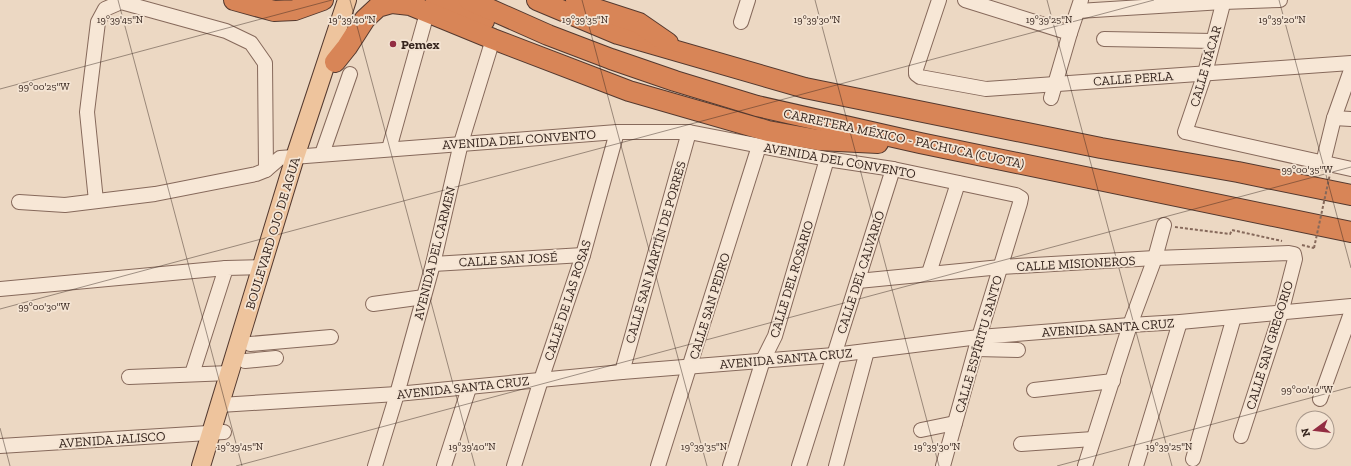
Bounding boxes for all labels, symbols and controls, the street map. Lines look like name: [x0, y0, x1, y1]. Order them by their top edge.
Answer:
text: 19°39'45"N: [97, 14, 144, 26]
text: 19°39'40"N: [328, 14, 376, 26]
text: 19°39'35"N: [562, 14, 609, 26]
text: 19°39'30"N: [794, 14, 841, 26]
text: 19°39'25"N: [1026, 14, 1073, 26]
text: 19°39'20"N: [1258, 14, 1306, 26]
street label: CALLE NÁCAR: [1187, 24, 1224, 109]
place label: Pemex: [401, 37, 439, 52]
marker: Pemex: [388, 39, 398, 49]
street label: CALLE PERLA: [1093, 68, 1174, 89]
text: 99°00'25"W: [18, 81, 70, 93]
street label: CARRETERA MÉXICO - PACHUCA (CUOTA): [782, 106, 1026, 171]
street label: AVENIDA DEL CONVENTO: [442, 127, 596, 152]
street label: AVENIDA DEL CONVENTO: [763, 140, 917, 181]
street label: BOULEVARD OJO DE AGUA: [242, 155, 303, 311]
street label: CALLE SAN MARTÍN DE PORRES: [622, 159, 689, 345]
text: 99°00'35"W: [1281, 164, 1333, 176]
street label: AVENIDA DEL CARMEN: [411, 184, 458, 321]
street label: CALLE DEL CALVARIO: [833, 209, 887, 336]
street label: CALLE DEL ROSARIO: [766, 219, 816, 340]
street label: CALLE DE LAS ROSAS: [541, 238, 594, 362]
street label: CALLE SAN JOSÉ: [458, 249, 558, 270]
street label: CALLE SAN PEDRO: [686, 251, 733, 361]
street label: CALLE MISIONEROS: [1016, 253, 1136, 274]
street label: CALLE ESPÍRITU SANTO: [952, 274, 1005, 415]
street label: CALLE SAN GREGORIO: [1243, 279, 1296, 411]
text: 99°00'30"W: [18, 301, 71, 313]
street label: AVENIDA SANTA CRUZ: [1041, 315, 1175, 340]
street label: AVENIDA SANTA CRUZ: [719, 345, 854, 372]
street label: AVENIDA SANTA CRUZ: [396, 373, 531, 402]
text: 99°00'40"W: [1281, 384, 1334, 396]
north arrow: [1295, 410, 1335, 450]
text: N: [1298, 426, 1313, 438]
street label: AVENIDA JALISCO: [58, 428, 166, 451]
text: 19°39'45"N: [217, 441, 264, 453]
text: 19°39'40"N: [448, 441, 496, 453]
text: 19°39'35"N: [681, 441, 728, 453]
text: 19°39'30"N: [914, 441, 961, 453]
text: 19°39'25"N: [1146, 441, 1193, 453]

